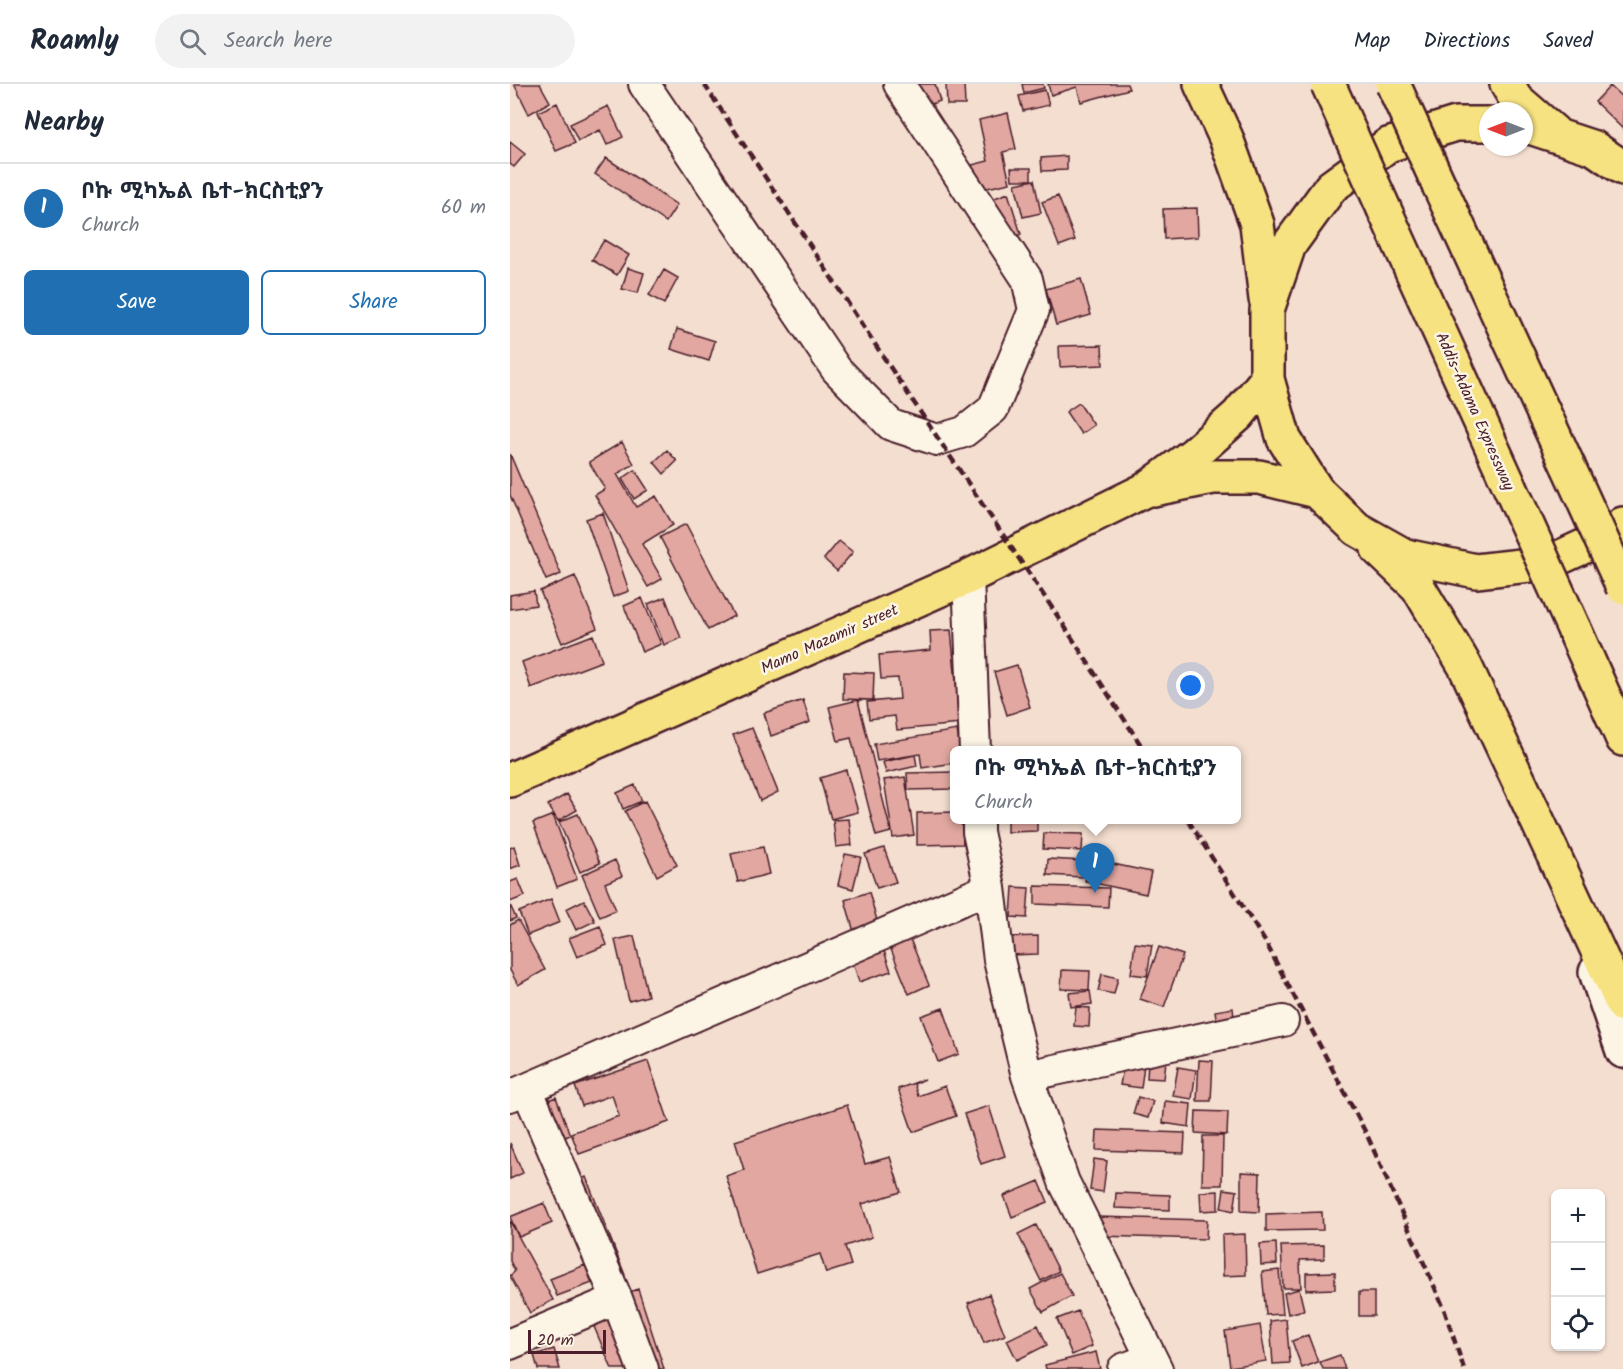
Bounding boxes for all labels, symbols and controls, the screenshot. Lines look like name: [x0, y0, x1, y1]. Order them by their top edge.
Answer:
search box: [155, 14, 575, 68]
text: Roamly: [30, 19, 119, 64]
text: Search here: [224, 24, 332, 59]
icon: search: [176, 25, 209, 58]
text: Map: [1354, 25, 1390, 58]
text: Directions: [1423, 25, 1510, 58]
text: Saved: [1543, 25, 1593, 58]
text: Nearby: [24, 102, 104, 144]
north arrow: [1479, 102, 1533, 156]
text: ቦኩ ሚካኤል ቤተ-ክርስቲያን: [81, 175, 324, 210]
text: 1: [40, 192, 47, 224]
text: 60 m: [441, 192, 486, 224]
text: Church: [81, 210, 140, 242]
button: Save: [24, 270, 249, 335]
button: Share: [261, 270, 486, 335]
street label: Addis-Adama Expressway: [1428, 328, 1521, 495]
street label: Mamo Mazamir street: [757, 597, 903, 681]
your location: [1176, 671, 1205, 700]
popup: [950, 746, 1241, 824]
text: ቦኩ ሚካኤል ቤተ-ክርስቲያን: [974, 752, 1217, 787]
text: Church: [974, 787, 1033, 819]
pin: 1: [1076, 844, 1114, 893]
map controls: [1551, 1189, 1605, 1351]
button: +: [1551, 1189, 1605, 1243]
button: −: [1551, 1243, 1605, 1297]
button: locate: [1551, 1297, 1605, 1351]
scale bar: [528, 1327, 606, 1354]
text: 20 m: [537, 1328, 573, 1353]

